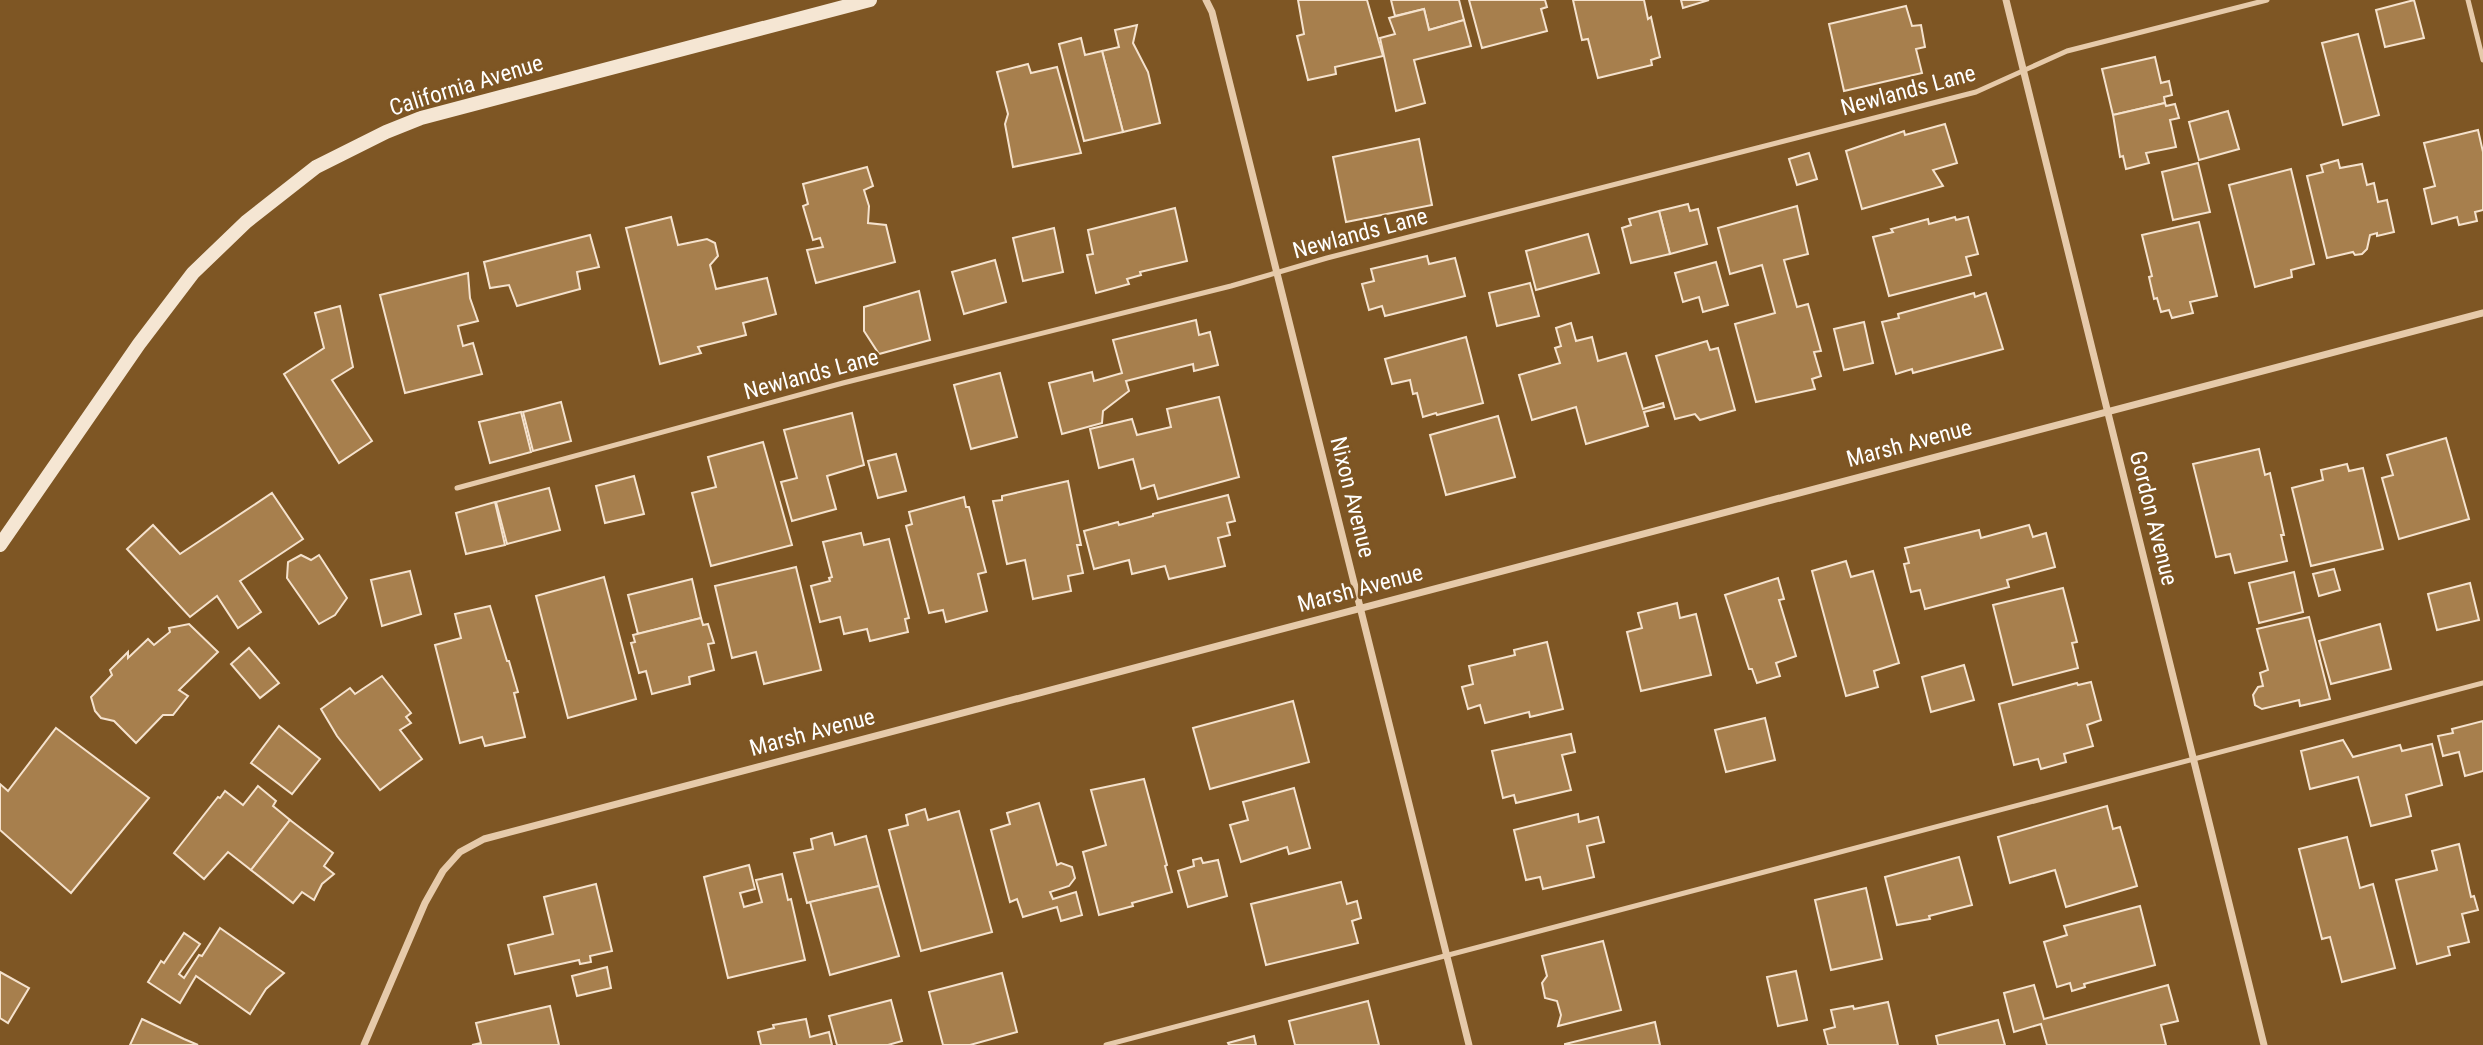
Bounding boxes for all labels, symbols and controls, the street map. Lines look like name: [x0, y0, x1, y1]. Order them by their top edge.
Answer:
street label: California Avenue: [386, 49, 546, 122]
street label: Newlands Lane: [1838, 60, 1979, 121]
street label: Newlands Lane: [1290, 203, 1431, 264]
street label: Newlands Lane: [741, 344, 882, 405]
street label: Marsh Avenue: [1844, 414, 1975, 473]
street label: Nixon Avenue: [1324, 434, 1381, 560]
street label: Gordon Avenue: [2124, 448, 2183, 588]
street label: Marsh Avenue: [1295, 559, 1426, 618]
street label: Marsh Avenue: [747, 703, 878, 762]

